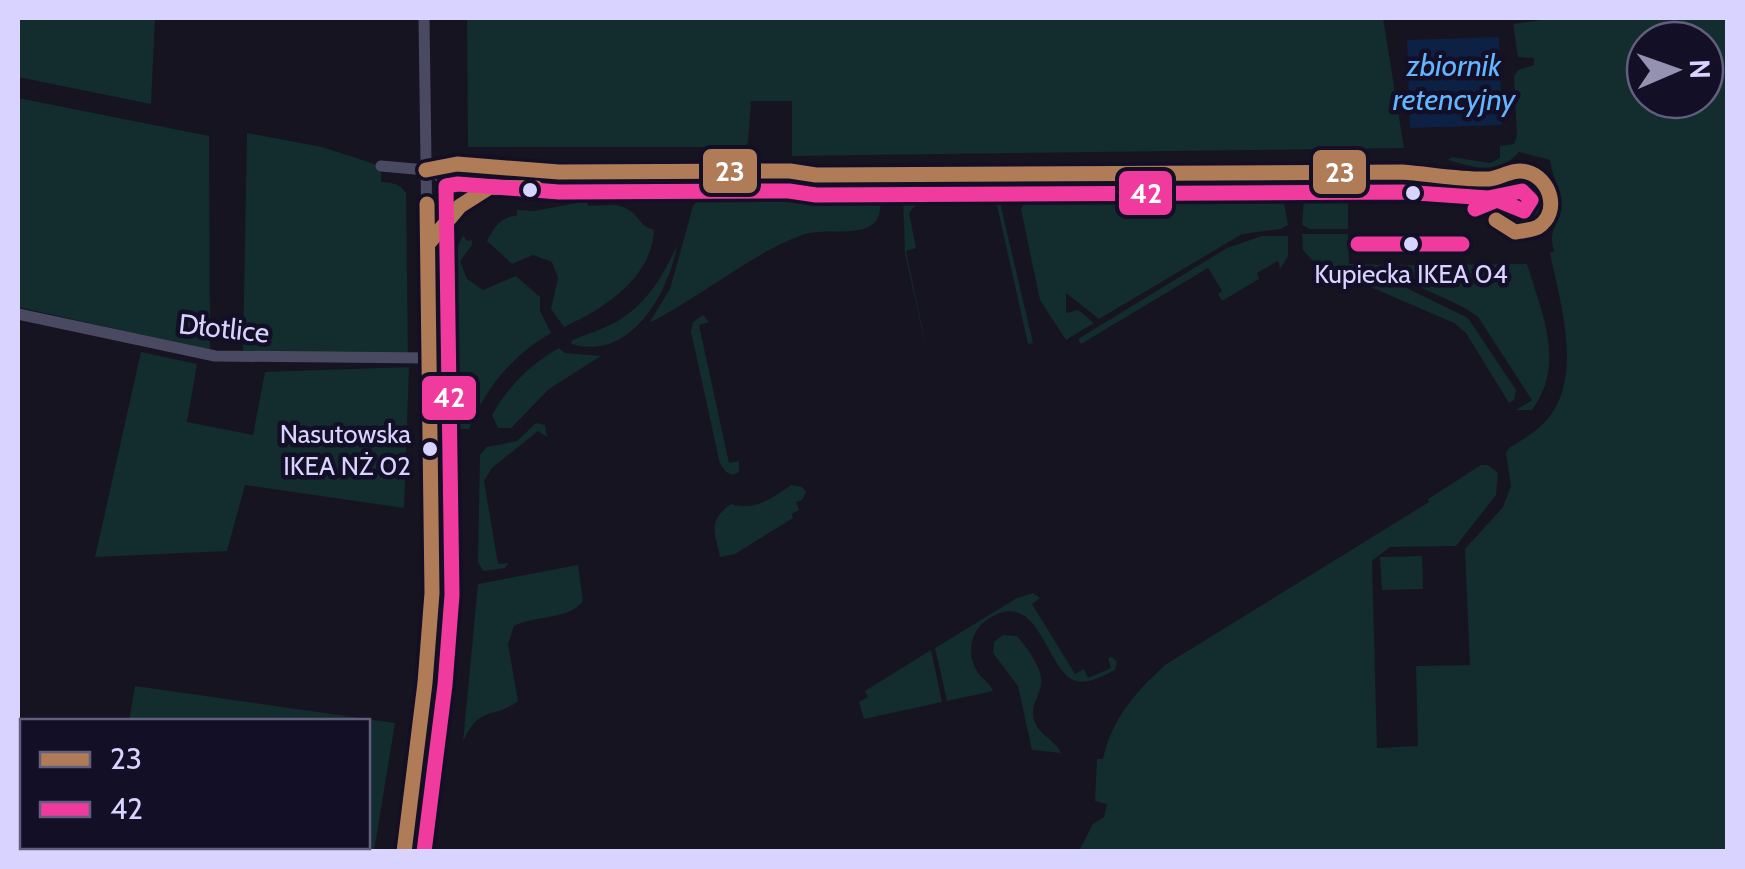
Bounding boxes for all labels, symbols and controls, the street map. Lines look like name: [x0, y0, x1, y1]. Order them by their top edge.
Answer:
north arrow: [1625, 20, 1725, 120]
water label: zbiornik retencyjny: [1393, 47, 1517, 118]
text: N: [1683, 59, 1717, 80]
line badge: 23: [701, 147, 759, 195]
line badge: 23: [1311, 148, 1368, 196]
text: 23: [715, 154, 745, 188]
text: 23: [1325, 155, 1355, 189]
line badge: 42: [1117, 169, 1174, 217]
text: 42: [1130, 176, 1162, 210]
unlabelled marker: [520, 180, 540, 200]
unlabelled marker: [1403, 183, 1423, 203]
marker: Kupiecka IKEA 04: [1401, 234, 1421, 254]
place label: Kupiecka IKEA 04: [1314, 258, 1508, 290]
street label: Dłotlice: [177, 306, 271, 350]
line badge: 42: [420, 374, 478, 422]
text: 42: [433, 380, 465, 414]
place label: Nasutowska IKEA NŻ 02: [280, 418, 412, 482]
marker: Nasutowska IKEA NŻ 02: [420, 439, 440, 459]
legend: [20, 719, 370, 849]
text: 23: [110, 740, 142, 777]
text: 42: [110, 790, 143, 827]

